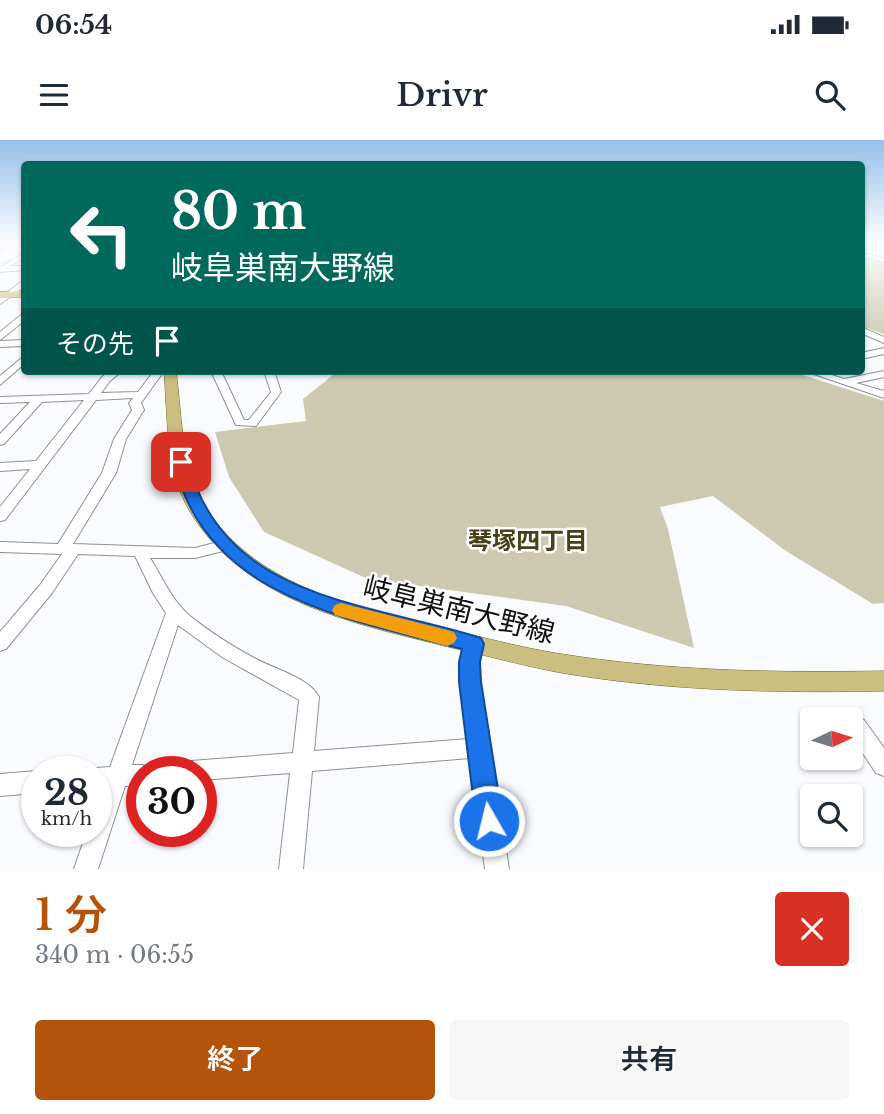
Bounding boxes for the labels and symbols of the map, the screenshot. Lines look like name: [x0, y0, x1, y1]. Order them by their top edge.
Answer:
pin: [151, 432, 211, 492]
district label: 琴塚四丁目: [468, 526, 588, 555]
street label: 岐阜巣南大野線: [360, 569, 558, 651]
north arrow: [800, 707, 863, 770]
speed limit sign: 30: [126, 756, 217, 847]
position arrow: [452, 784, 526, 858]

